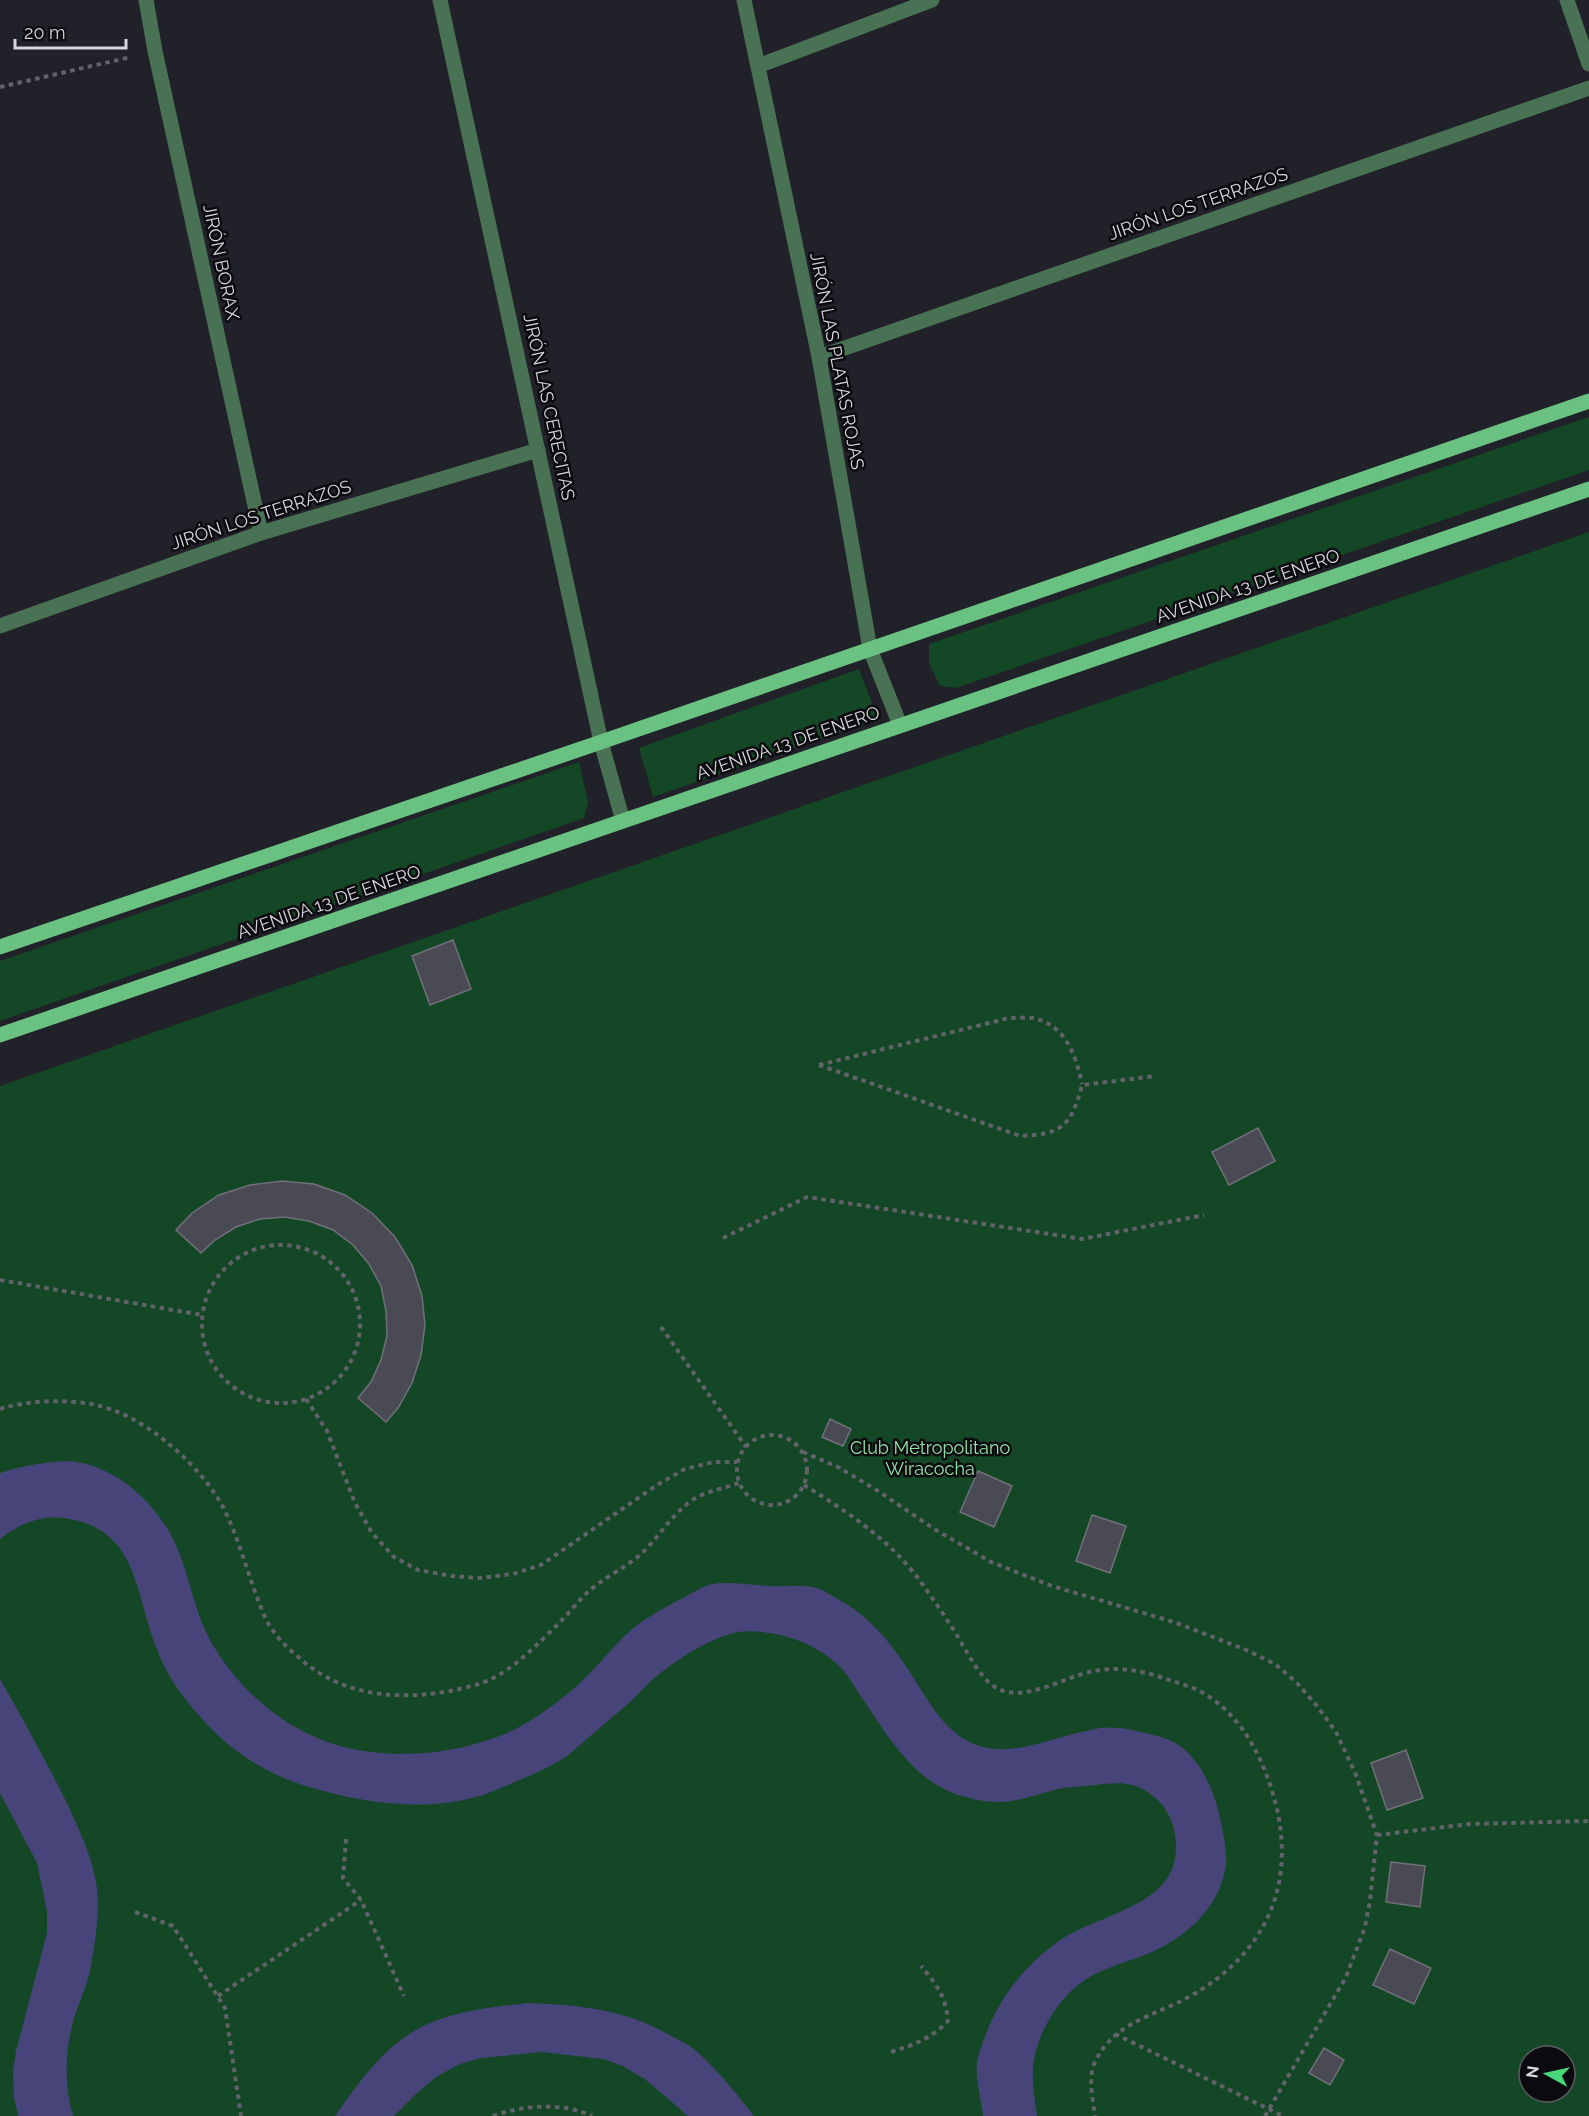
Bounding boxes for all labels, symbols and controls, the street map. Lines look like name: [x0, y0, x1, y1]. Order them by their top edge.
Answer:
scale bar: [15, 12, 126, 50]
text: 20 m: [24, 22, 66, 43]
street label: JIRÓN LOS TERRAZOS: [1105, 162, 1290, 244]
street label: JIRÓN BORAX: [199, 202, 245, 322]
street label: JIRÓN LAS PLATAS ROJAS: [806, 250, 870, 471]
street label: JIRÓN LAS CERECITAS: [519, 312, 581, 502]
street label: JIRÓN LOS TERRAZOS: [168, 474, 354, 554]
street label: AVENIDA 13 DE ENERO: [1153, 544, 1342, 627]
street label: AVENIDA 13 DE ENERO: [693, 701, 882, 784]
street label: AVENIDA 13 DE ENERO: [234, 860, 423, 943]
park label: Club Metropolitano Wiracocha: [850, 1437, 1010, 1479]
north arrow: [1517, 2044, 1577, 2104]
text: N: [1522, 2065, 1543, 2079]

